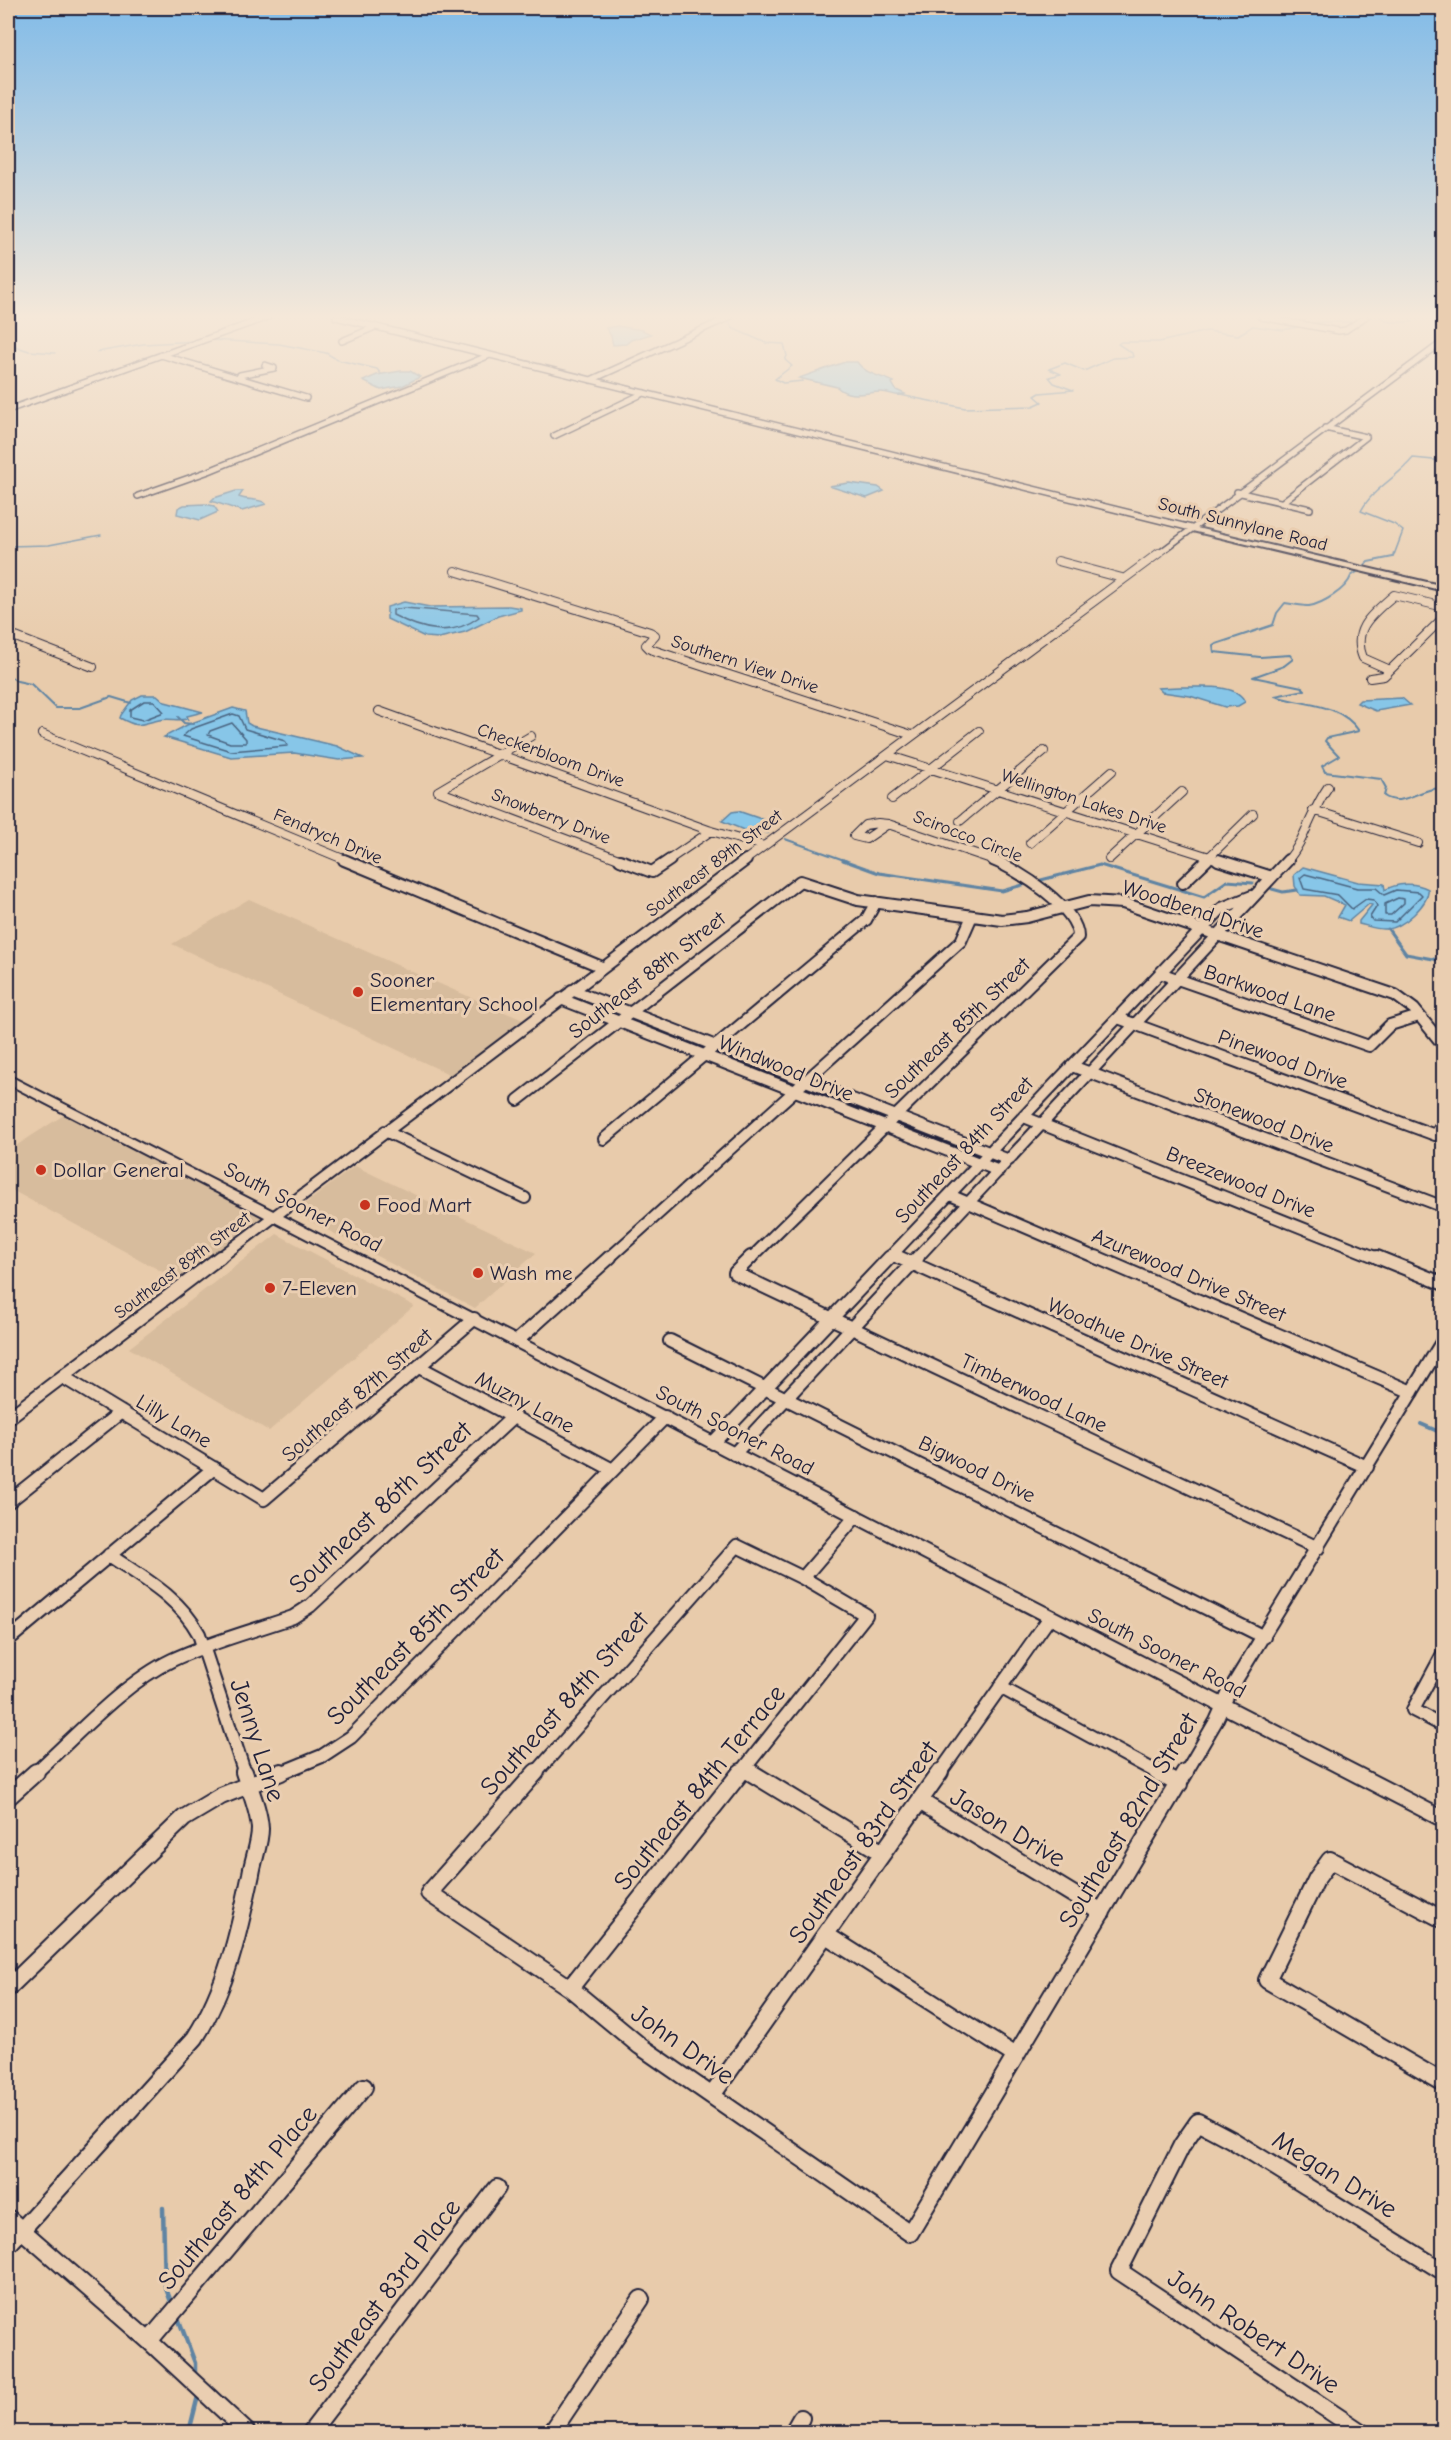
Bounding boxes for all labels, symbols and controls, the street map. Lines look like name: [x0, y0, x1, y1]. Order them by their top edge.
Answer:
street label: South Sunnylane Road: [1156, 493, 1330, 556]
street label: Southern View Drive: [668, 631, 821, 698]
street label: Checkerbloom Drive: [474, 719, 627, 792]
street label: Wellington Lakes Drive: [999, 765, 1169, 838]
street label: Snowberry Drive: [488, 784, 613, 849]
street label: Fendrych Drive: [270, 804, 385, 869]
street label: Southeast 89th Street: [642, 805, 787, 921]
street label: Scirocco Circle: [910, 806, 1025, 867]
street label: Woodbend Drive: [1119, 875, 1267, 943]
street label: Southeast 88th Street: [564, 906, 731, 1044]
street label: Southeast 85th Street: [879, 952, 1035, 1104]
street label: Barkwood Lane: [1201, 959, 1339, 1027]
place label: Sooner Elementary School: [370, 968, 538, 1016]
marker: Sooner Elementary School: [351, 985, 365, 999]
street label: Pinewood Drive: [1215, 1024, 1351, 1094]
street label: Windwood Drive: [715, 1030, 857, 1106]
street label: Southeast 84th Street: [890, 1071, 1039, 1228]
street label: Stonewood Drive: [1191, 1082, 1337, 1158]
street label: Breezewood Drive: [1163, 1141, 1319, 1223]
street label: South Sooner Road: [220, 1157, 386, 1257]
place label: Dollar General: [53, 1158, 184, 1182]
marker: Dollar General: [34, 1163, 48, 1177]
place label: Food Mart: [377, 1193, 472, 1217]
marker: Food Mart: [358, 1198, 372, 1212]
street label: Southeast 89th Street: [110, 1207, 255, 1323]
street label: Azurewood Drive Street: [1089, 1223, 1290, 1327]
place label: Wash me: [490, 1261, 573, 1285]
marker: Wash me: [471, 1266, 485, 1280]
place label: 7-Eleven: [282, 1276, 357, 1300]
marker: 7-Eleven: [263, 1281, 277, 1295]
street label: Woodhue Drive Street: [1044, 1292, 1233, 1394]
street label: Southeast 87th Street: [277, 1323, 438, 1467]
street label: Timberwood Lane: [957, 1349, 1111, 1437]
street label: Muzny Lane: [471, 1366, 579, 1438]
street label: South Sooner Road: [652, 1380, 818, 1480]
street label: Lilly Lane: [132, 1389, 216, 1453]
street label: Southeast 86th Street: [283, 1414, 479, 1600]
street label: Bigwood Drive: [915, 1430, 1039, 1508]
street label: Southeast 85th Street: [321, 1541, 512, 1732]
street label: South Sooner Road: [1084, 1603, 1250, 1703]
street label: Southeast 84th Street: [474, 1604, 656, 1802]
street label: Jenny Lane: [223, 1675, 291, 1806]
street label: Southeast 84th Terrace: [608, 1679, 792, 1896]
street label: Southeast 82nd Street: [1053, 1706, 1206, 1933]
street label: Southeast 83rd Street: [783, 1734, 946, 1949]
street label: Jason Drive: [945, 1782, 1070, 1874]
street label: John Drive: [625, 1999, 740, 2091]
street label: Southeast 84th Place: [152, 2099, 324, 2296]
street label: Megan Drive: [1267, 2125, 1402, 2225]
street label: Southeast 83rd Place: [302, 2193, 467, 2398]
street label: John Robert Drive: [1162, 2263, 1345, 2400]

